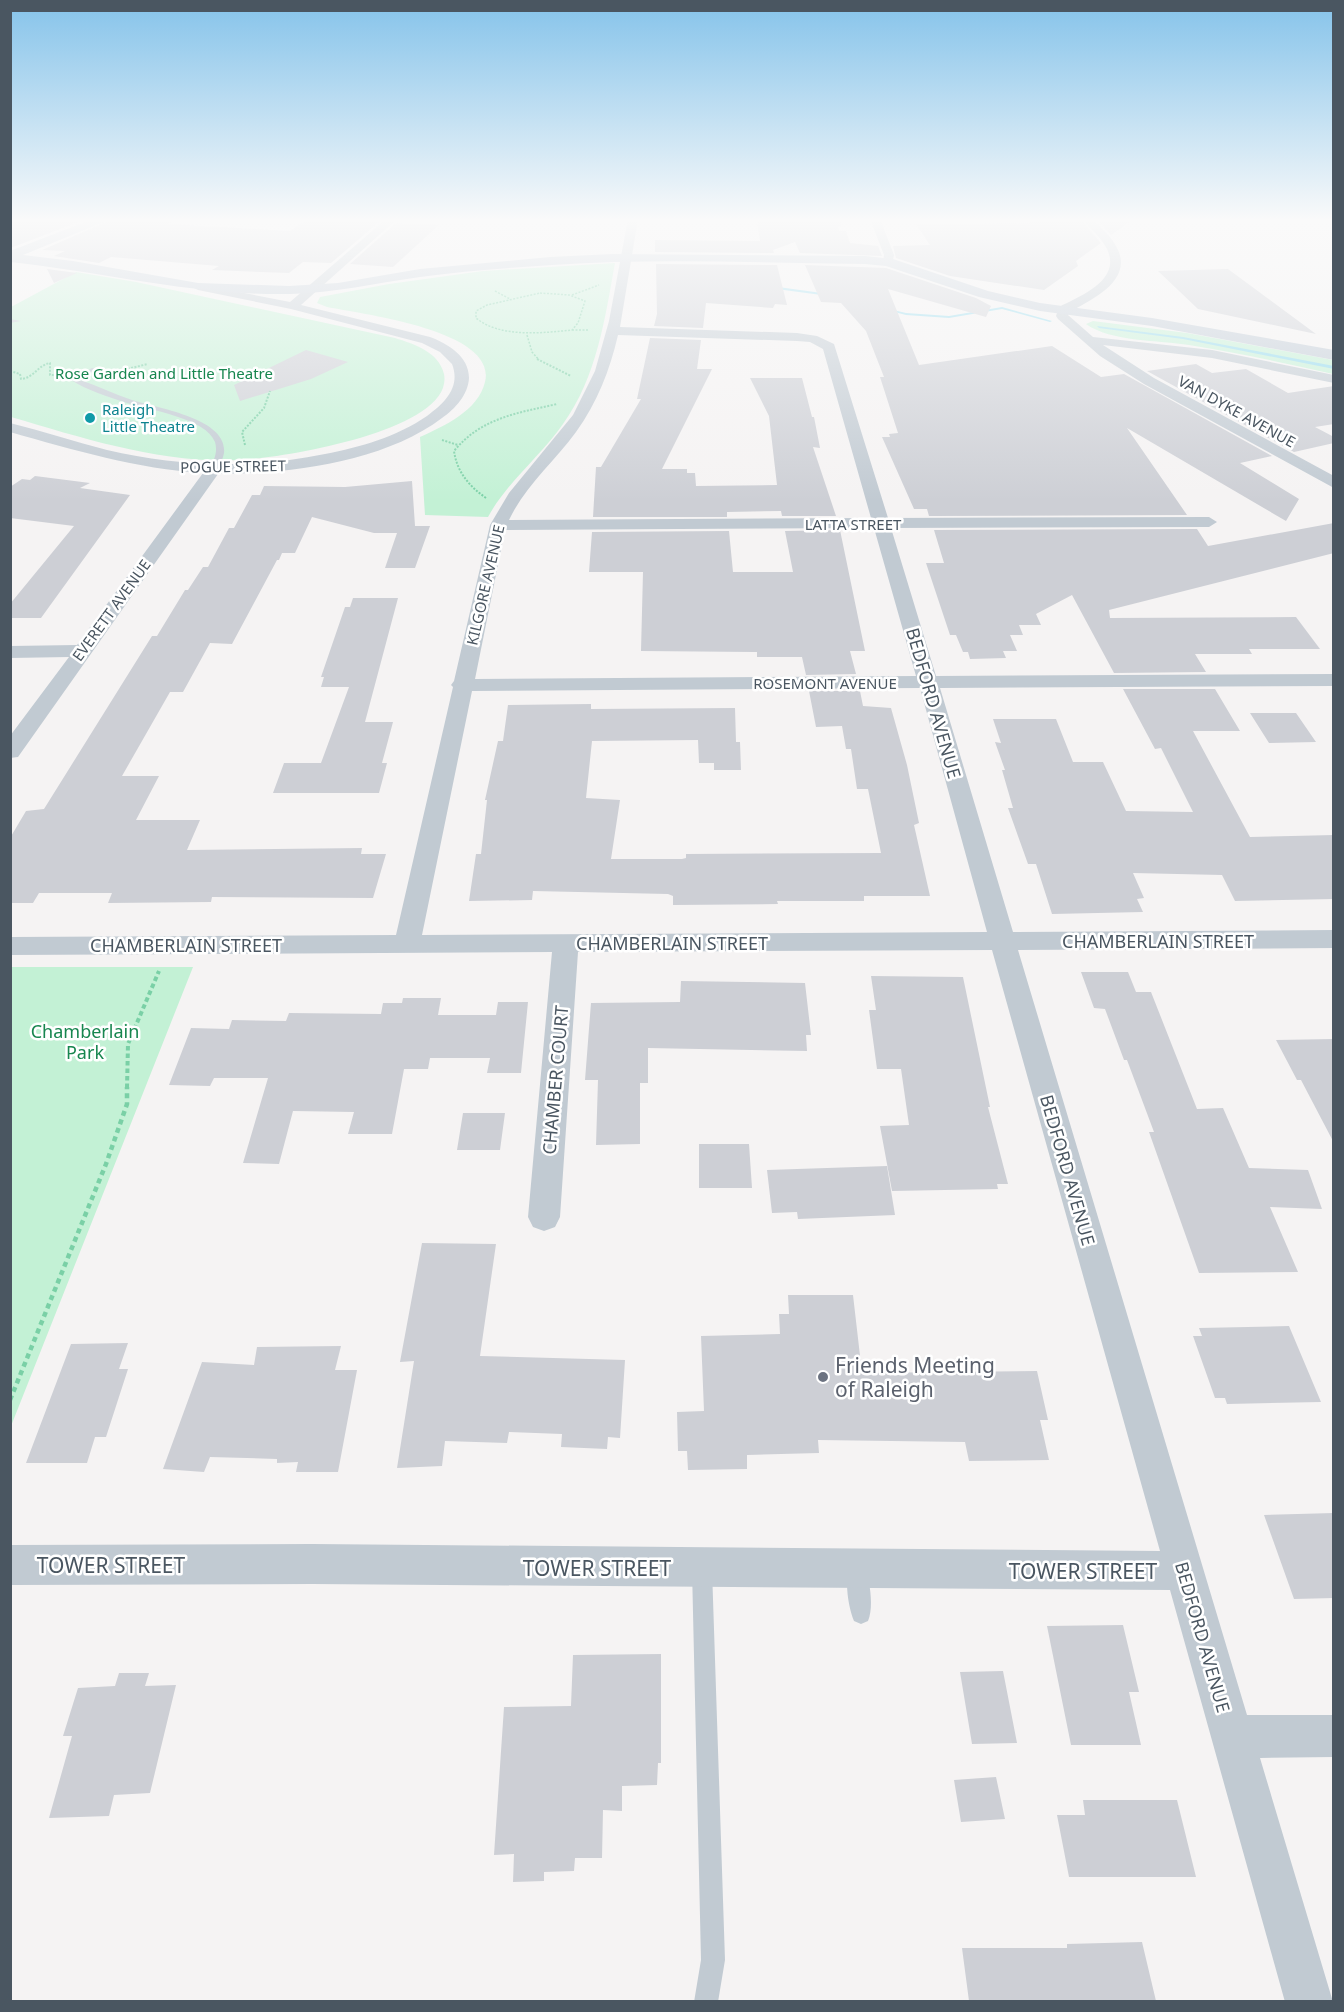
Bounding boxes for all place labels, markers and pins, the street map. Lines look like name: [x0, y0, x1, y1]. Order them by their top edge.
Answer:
place label: Raleigh Little Theatre: [102, 399, 195, 436]
marker: Raleigh Little Theatre: [83, 411, 97, 425]
place label: Friends Meeting of Raleigh: [835, 1351, 995, 1403]
marker: Friends Meeting of Raleigh: [816, 1370, 830, 1384]

